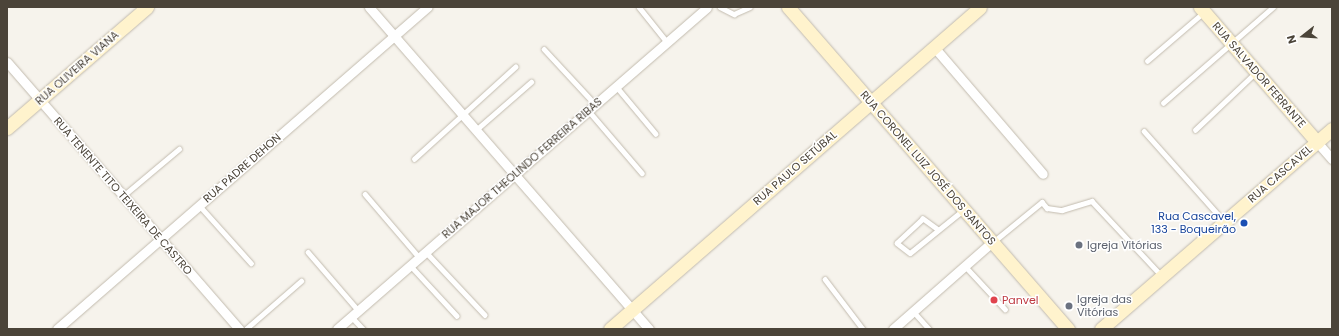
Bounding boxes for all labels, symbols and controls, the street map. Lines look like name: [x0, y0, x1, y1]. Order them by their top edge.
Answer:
north arrow: [1283, 16, 1323, 56]
street label: RUA SALVADOR FERRANTE: [1210, 20, 1308, 130]
street label: RUA OLIVEIRA VIANA: [33, 28, 121, 108]
street label: RUA CORONEL LUIZ JOSÉ DOS SANTOS: [857, 88, 999, 248]
street label: RUA MAJOR THEOLINDO FERREIRA RIBAS: [439, 95, 605, 241]
street label: RUA TENENTE TITO TEIXEIRA DE CASTRO: [51, 115, 195, 277]
street label: RUA PAULO SETÚBAL: [751, 128, 839, 208]
street label: RUA PADRE DEHON: [200, 131, 284, 205]
street label: RUA CASCAVEL: [1245, 143, 1315, 205]
place label: Rua Cascavel, 133 - Boqueirão: [1151, 210, 1236, 236]
marker: Rua Cascavel, 133 - Boqueirão: [1239, 218, 1249, 228]
place label: Igreja Vitórias: [1087, 238, 1162, 252]
marker: Igreja Vitórias: [1074, 240, 1084, 250]
place label: Panvel: [1002, 293, 1039, 307]
place label: Igreja das Vitórias: [1077, 293, 1132, 319]
marker: Panvel: [989, 295, 999, 305]
marker: Igreja das Vitórias: [1064, 301, 1074, 311]

